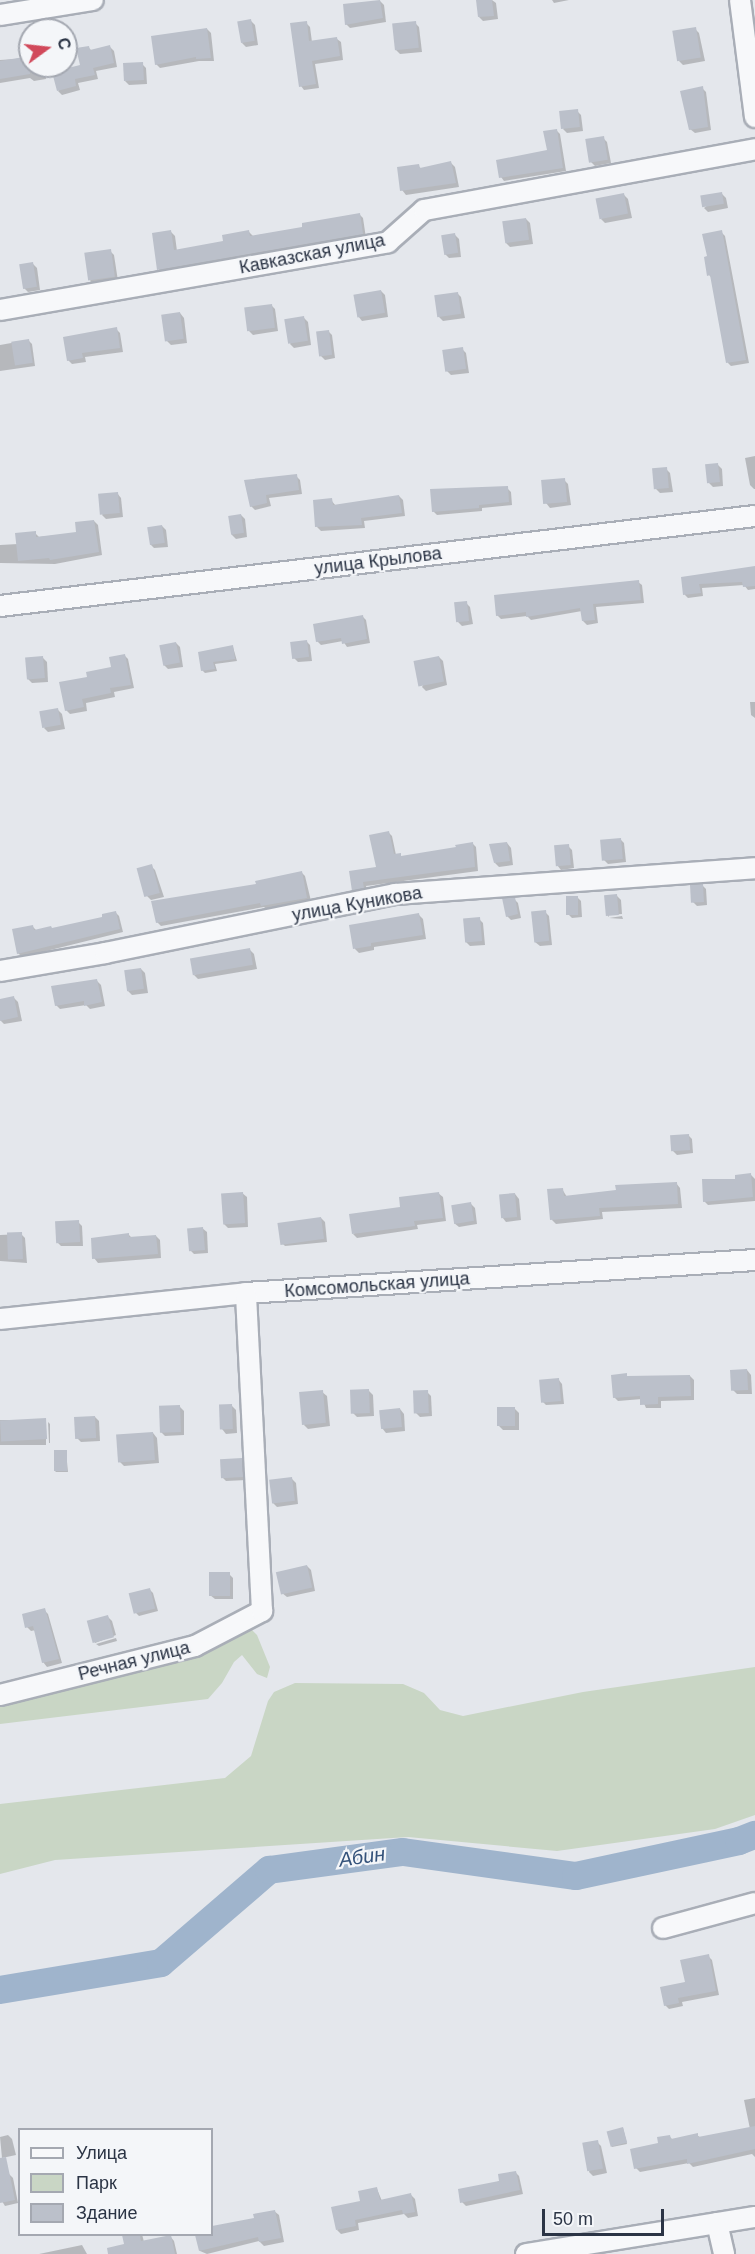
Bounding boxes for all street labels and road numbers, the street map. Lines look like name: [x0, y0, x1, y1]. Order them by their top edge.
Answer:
street label: Кавказская улица: [237, 229, 387, 279]
street label: улица Крылова: [313, 542, 443, 580]
street label: улица Куникова: [290, 882, 424, 926]
street label: Комсомольская улица: [284, 1268, 470, 1302]
street label: Речная улица: [76, 1637, 192, 1685]

